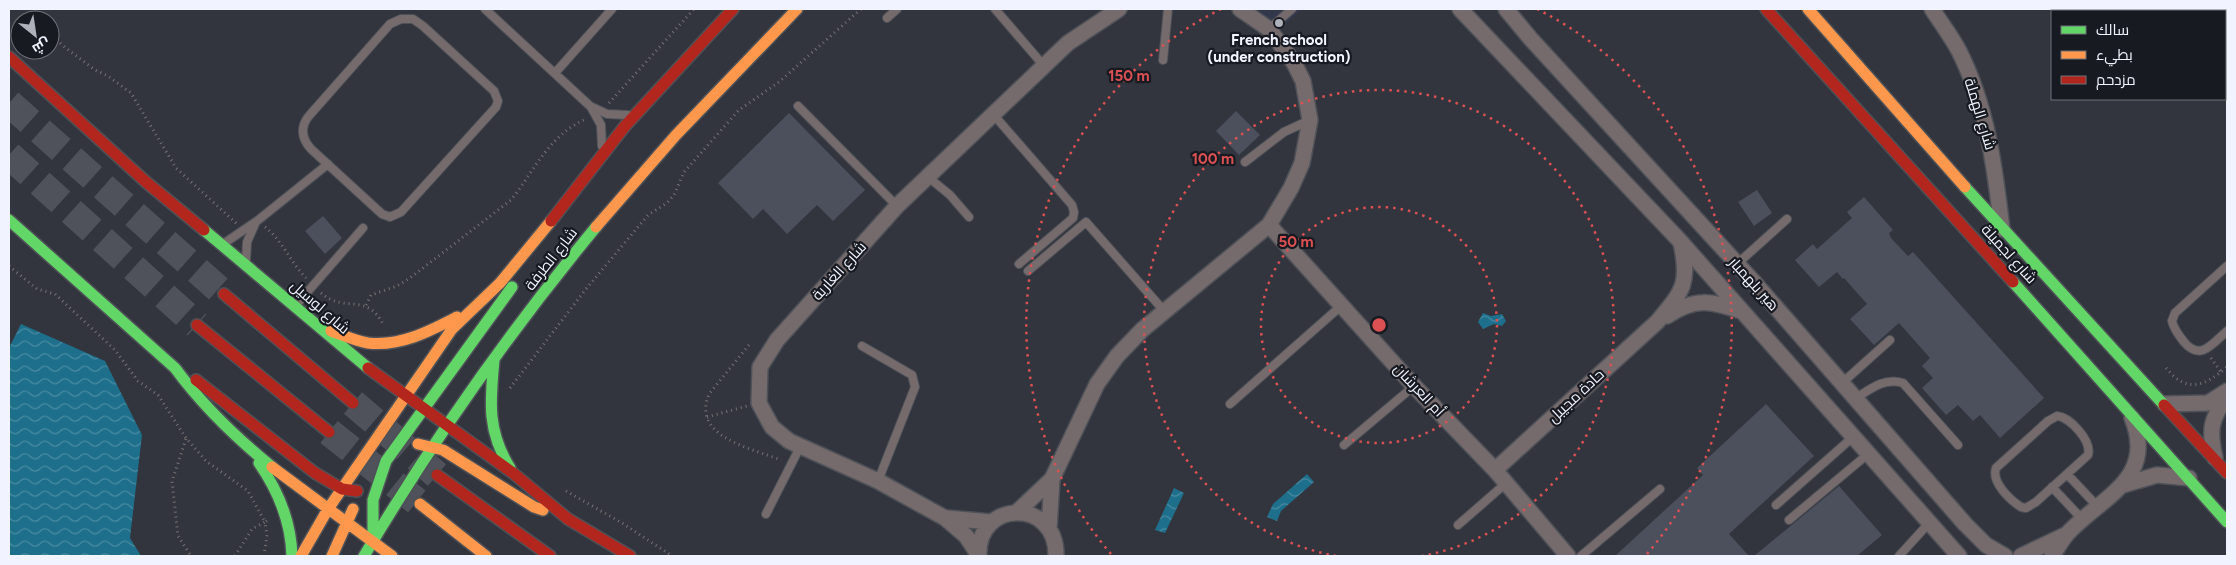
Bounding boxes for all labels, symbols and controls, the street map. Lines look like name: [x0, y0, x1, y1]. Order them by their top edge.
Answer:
north arrow: [10, 10, 60, 60]
legend: [2051, 10, 2226, 100]
marker: French school (under construction): [1273, 17, 1285, 29]
text: سالك: [2096, 21, 2129, 39]
place label: French school (under construction): [1208, 31, 1351, 66]
text: ش: [29, 34, 53, 58]
text: بطيء: [2096, 46, 2133, 67]
text: 150 m: [1108, 67, 1150, 85]
text: مزدحم: [2096, 71, 2136, 90]
street label: شارع الهملة: [1959, 76, 1999, 153]
text: 100 m: [1192, 150, 1234, 168]
street label: شارع لجميلة: [1976, 221, 2040, 289]
street label: شارع الطرفة: [521, 224, 583, 295]
text: 50 m: [1278, 233, 1314, 251]
street label: شارع الغارية: [808, 238, 872, 305]
street label: هير بلهمبار: [1724, 253, 1783, 315]
street label: شارع لوسيل: [285, 276, 353, 339]
centre of rings: [1370, 316, 1388, 334]
street label: أم العرشان: [1389, 359, 1449, 421]
street label: حادة مجيبل: [1544, 365, 1609, 427]

